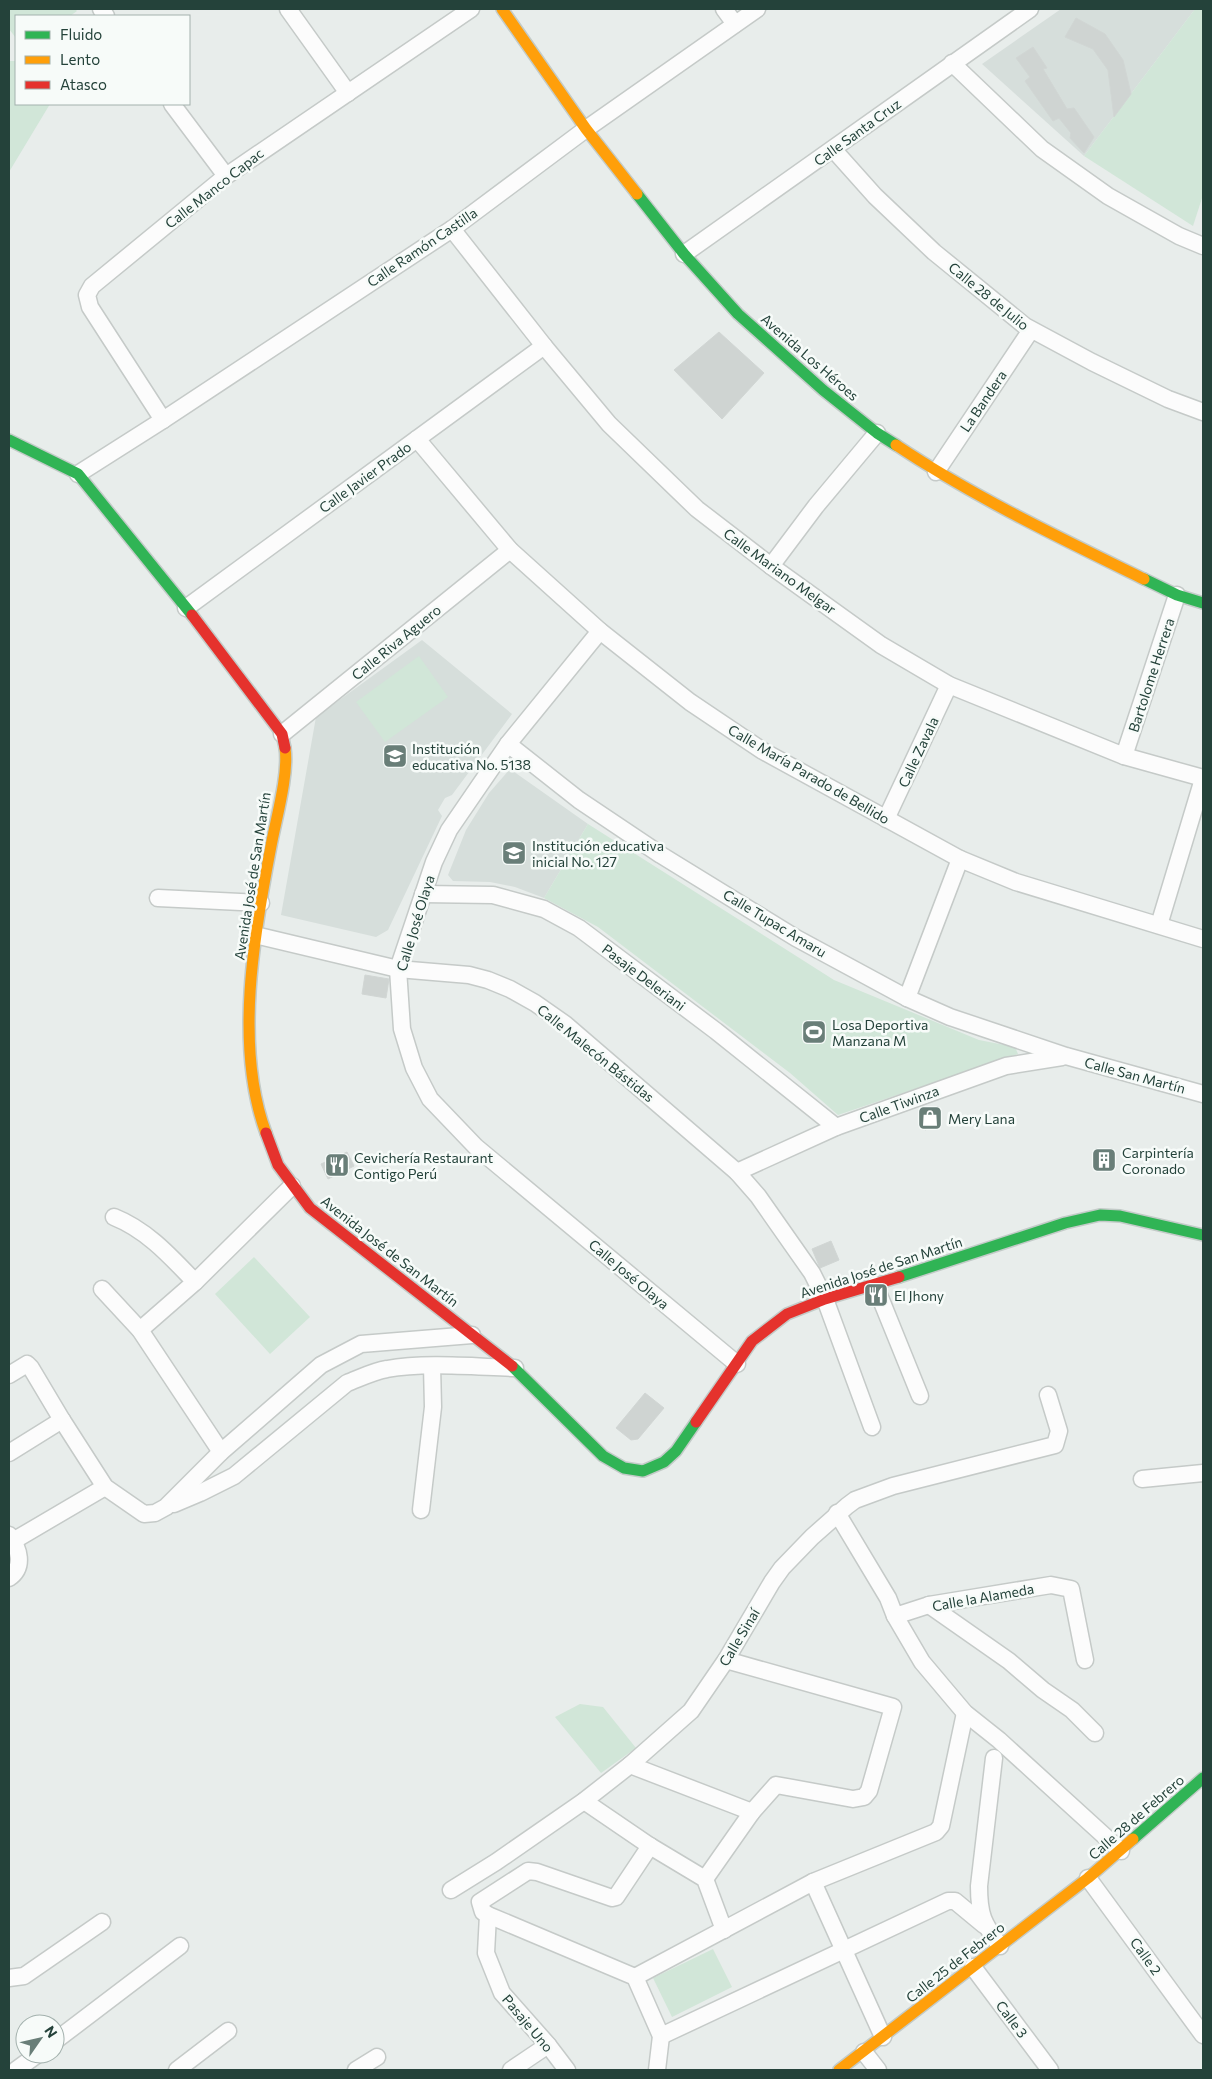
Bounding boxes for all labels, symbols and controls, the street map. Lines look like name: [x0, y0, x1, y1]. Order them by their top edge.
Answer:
legend: [15, 15, 190, 105]
text: Fluido: [60, 25, 102, 43]
text: Lento: [60, 50, 100, 68]
text: Atasco: [60, 75, 107, 93]
street label: Calle Santa Cruz: [810, 95, 904, 169]
street label: Calle Manco Capac: [161, 144, 267, 232]
street label: Calle Ramón Castilla: [364, 204, 480, 290]
street label: Calle 28 de Julio: [945, 258, 1033, 334]
street label: Avenida Los Héroes: [758, 310, 862, 404]
street label: La Bandera: [956, 367, 1010, 435]
street label: Calle Javier Prado: [316, 438, 414, 516]
street label: Calle Mariano Melgar: [720, 524, 840, 618]
street label: Calle Riva Aguero: [348, 601, 444, 683]
street label: Bartolome Herrera: [1125, 616, 1177, 734]
street label: Calle Zavala: [894, 714, 942, 790]
street label: Calle María Parado de Bellido: [725, 721, 893, 827]
place label: Institución educativa No. 5138: [412, 740, 531, 773]
school or university icon: Institución educativa No. 5138: [382, 743, 408, 769]
street label: Avenida José de San Martín: [230, 791, 274, 961]
place label: Institución educativa inicial No. 127: [532, 837, 664, 870]
school or university icon: Institución educativa inicial No. 127: [501, 840, 527, 866]
street label: Calle José Olaya: [392, 873, 438, 973]
street label: Calle Tupac Amaru: [720, 885, 830, 961]
street label: Pasaje Deleriani: [599, 940, 689, 1014]
street label: Calle Malecón Bástidas: [534, 1001, 658, 1105]
place label: Losa Deportiva Manzana M: [832, 1016, 928, 1049]
sports icon: Losa Deportiva Manzana M: [801, 1019, 827, 1045]
street label: Calle San Martín: [1083, 1053, 1187, 1097]
street label: Calle Tiwinza: [857, 1082, 941, 1126]
shop icon: Mery Lana: [917, 1105, 943, 1131]
place label: Mery Lana: [948, 1110, 1015, 1127]
place label: Carpintería Coronado: [1122, 1144, 1194, 1177]
building icon: Carpintería Coronado: [1091, 1147, 1117, 1173]
place label: Cevichería Restaurant Contigo Perú: [354, 1149, 493, 1182]
restaurant icon: Cevichería Restaurant Contigo Perú: [324, 1152, 350, 1178]
street label: Avenida José de San Martín: [318, 1192, 462, 1310]
street label: Avenida José de San Martín: [798, 1233, 964, 1301]
street label: Calle José Olaya: [585, 1236, 673, 1312]
restaurant icon: El Jhony: [863, 1282, 889, 1308]
place label: El Jhony: [894, 1287, 944, 1304]
street label: Calle la Alameda: [931, 1580, 1035, 1614]
street label: Calle Sinaí: [715, 1604, 763, 1669]
street label: Calle 28 de Febrero: [1085, 1771, 1187, 1863]
street label: Calle 25 de Febrero: [902, 1918, 1008, 2006]
street label: Calle 2: [1127, 1934, 1165, 1978]
street label: Pasaje Uno: [499, 1991, 557, 2055]
street label: Calle 3: [993, 1997, 1031, 2041]
north arrow: [15, 2014, 65, 2064]
text: N: [41, 2022, 61, 2041]

